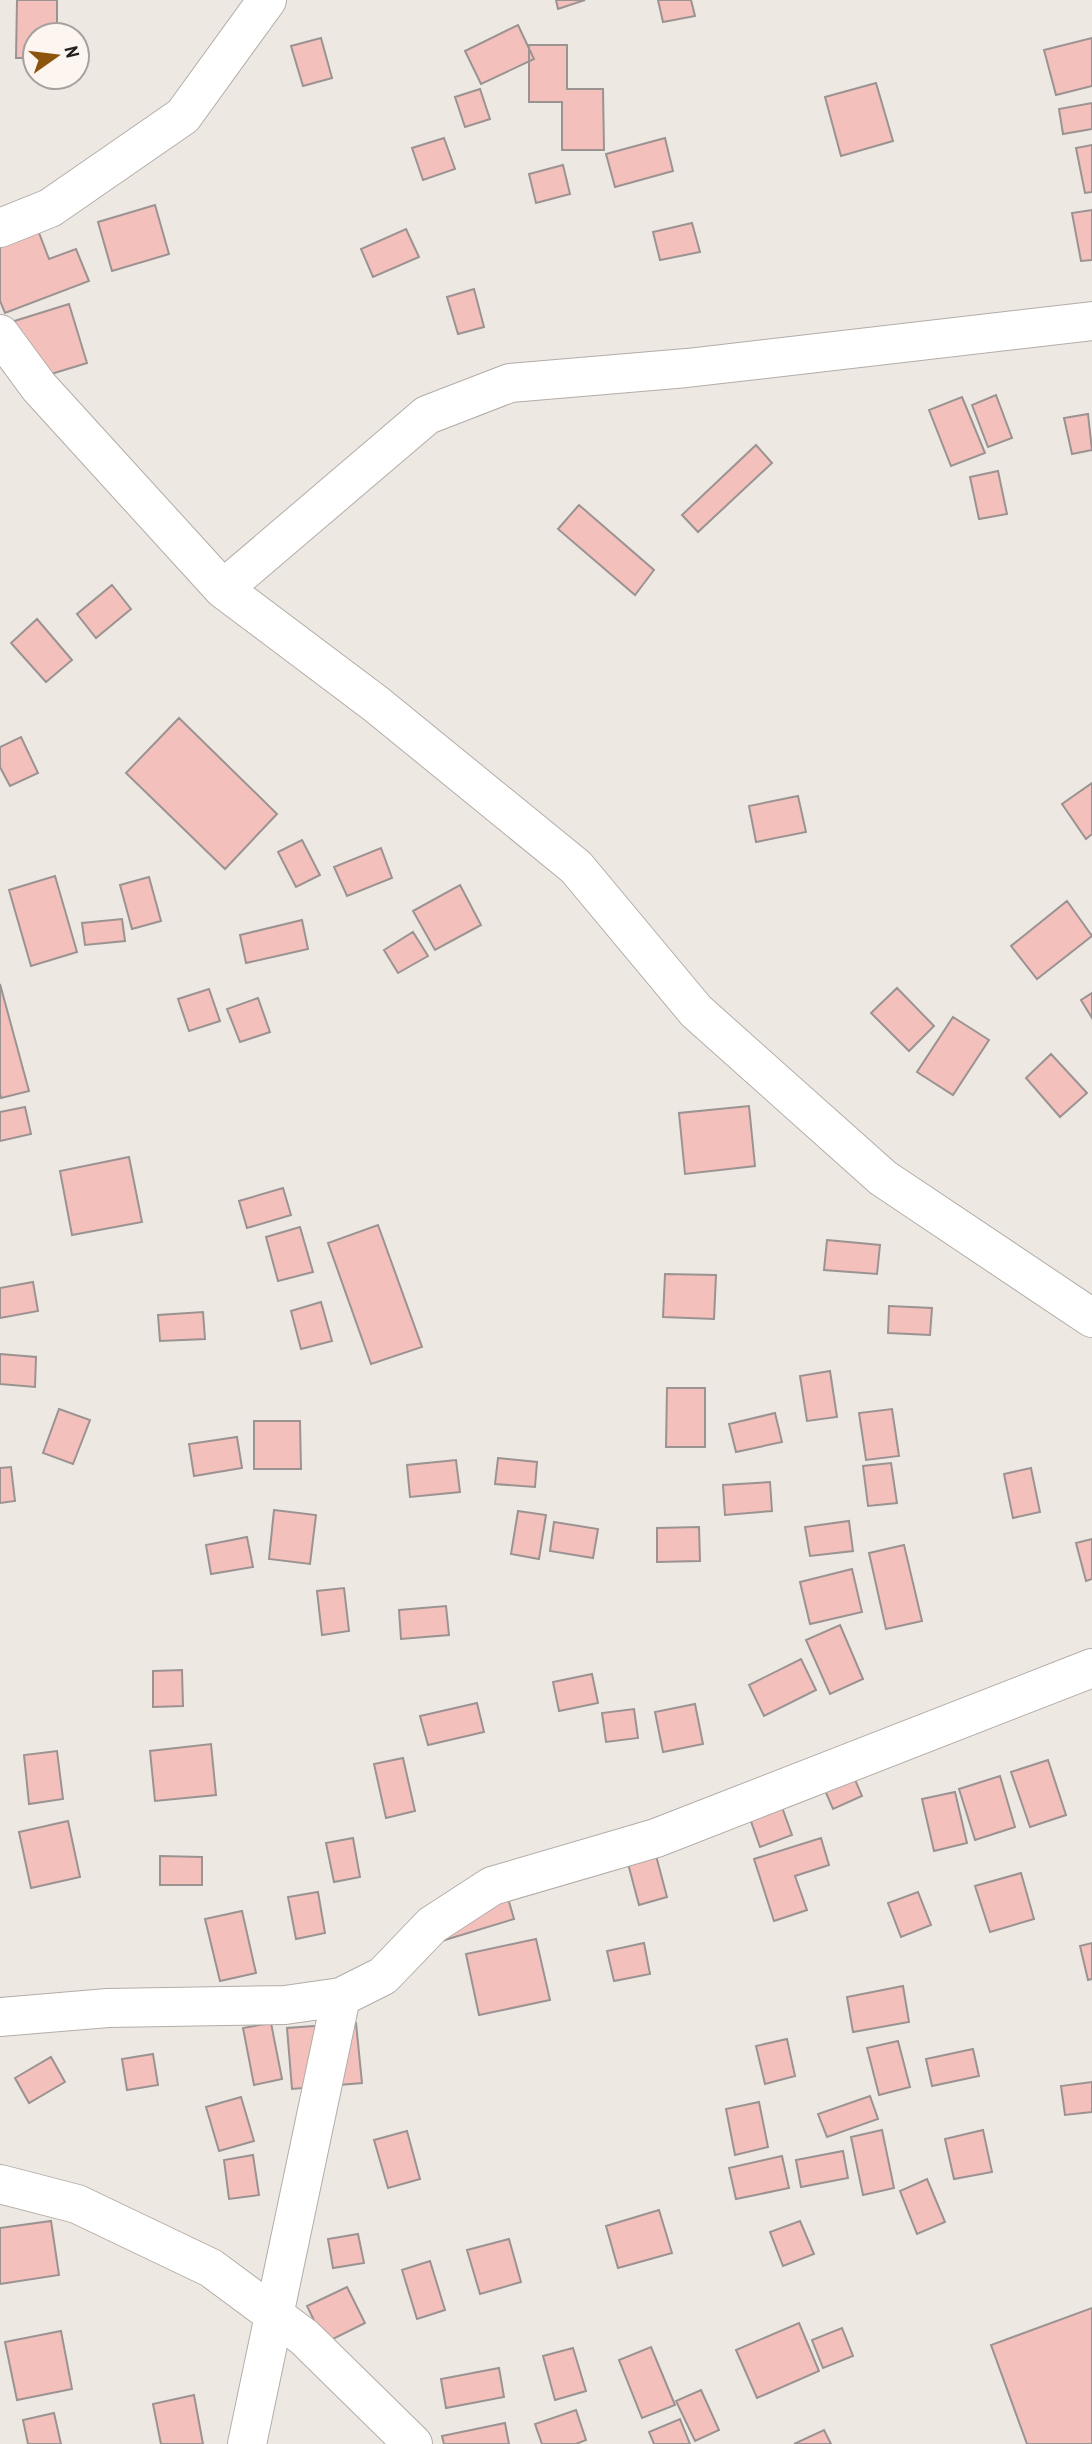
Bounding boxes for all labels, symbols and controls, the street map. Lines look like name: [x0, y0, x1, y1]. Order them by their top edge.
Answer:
north arrow: [21, 21, 91, 91]
text: N: [59, 43, 86, 60]

